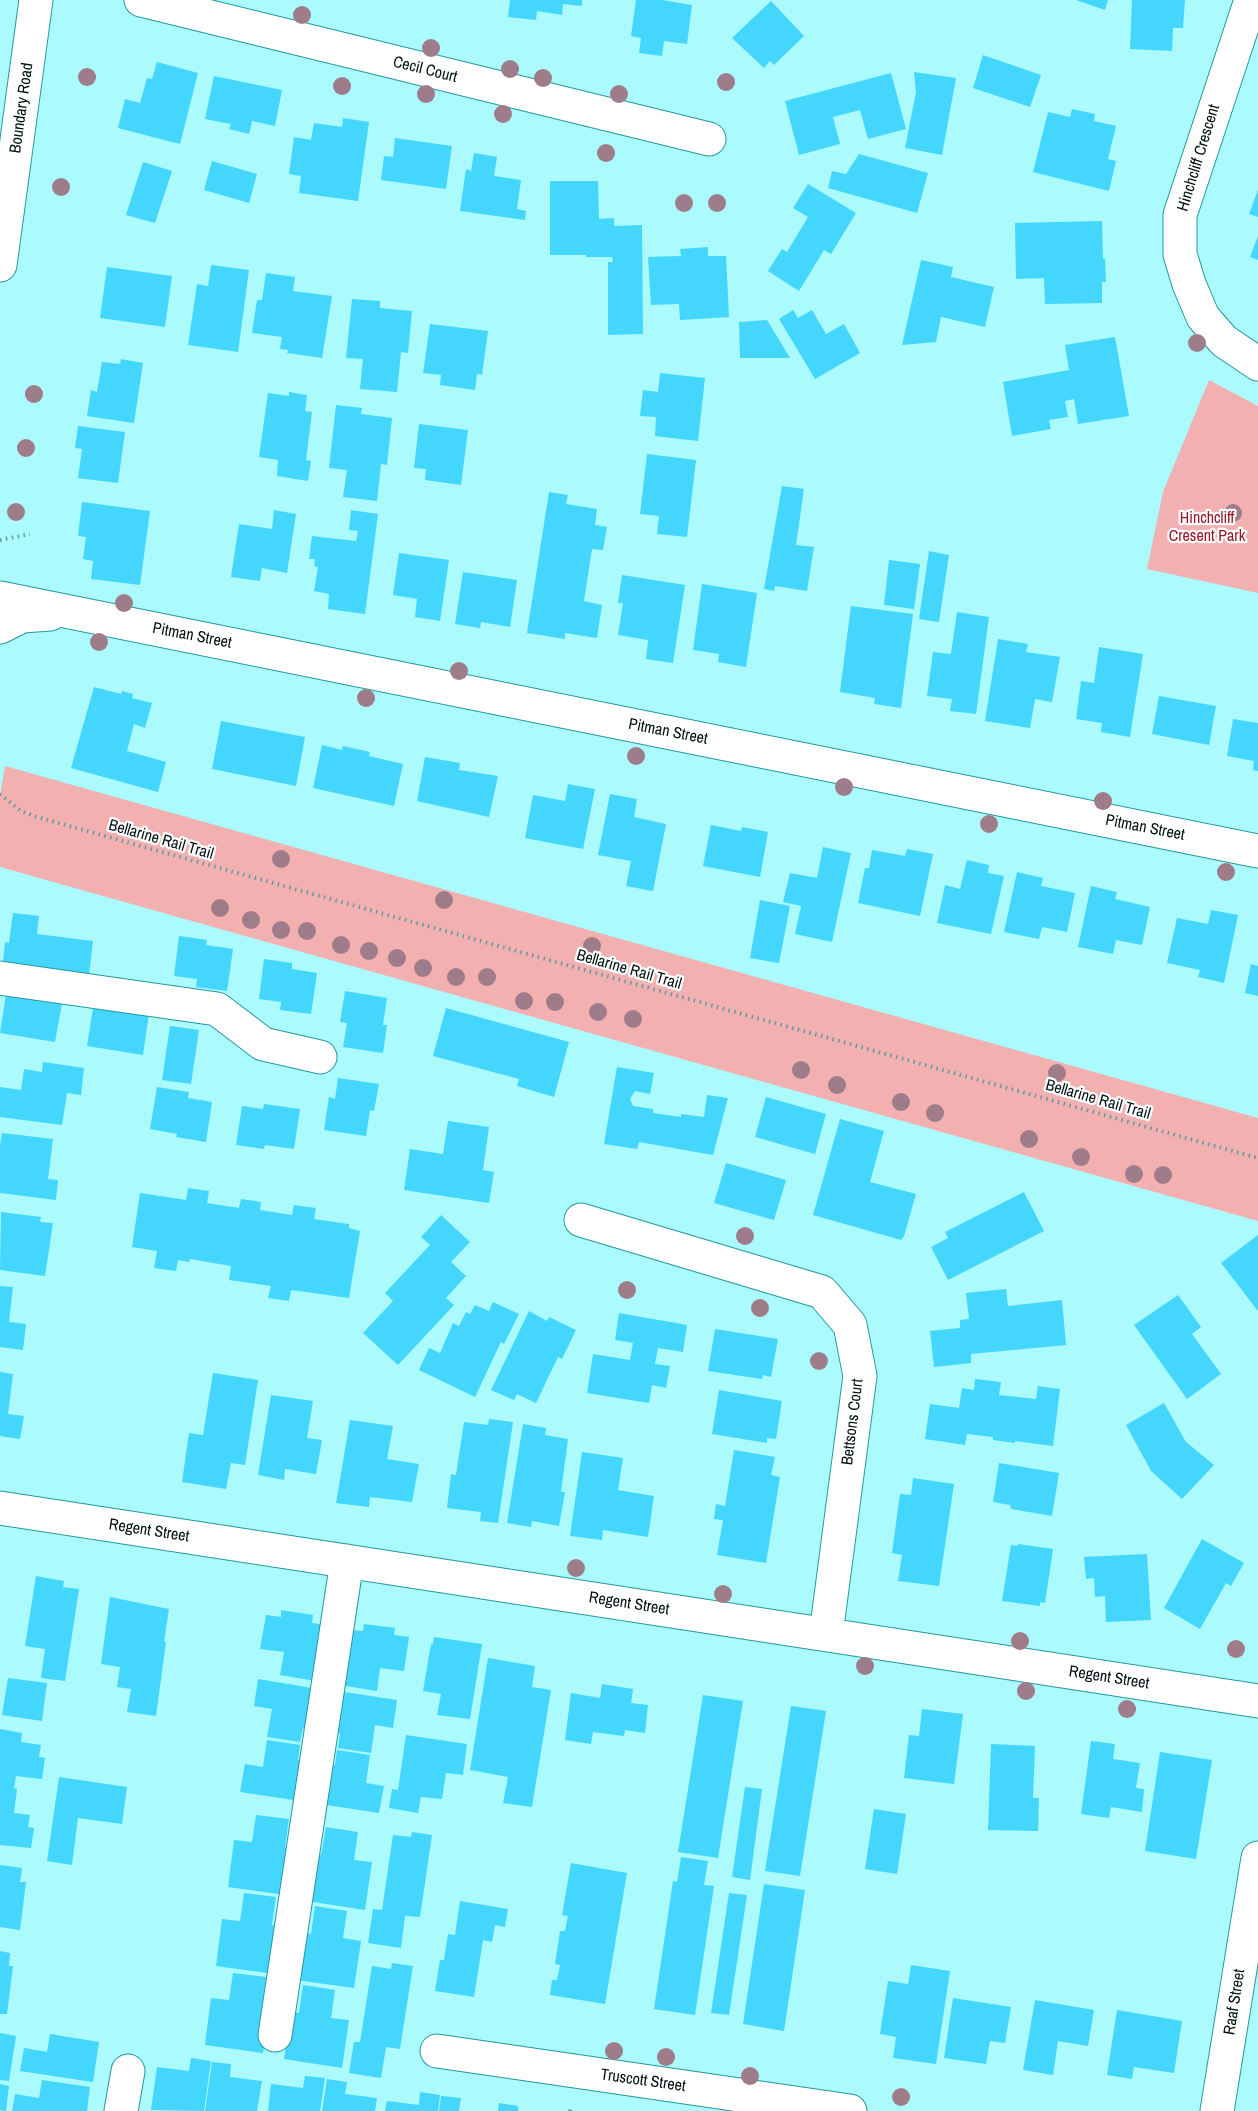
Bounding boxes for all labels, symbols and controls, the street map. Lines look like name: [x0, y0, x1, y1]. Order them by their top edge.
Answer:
street label: Cecil Court: [391, 53, 459, 87]
street label: Boundary Road: [6, 62, 38, 154]
street label: Hinchcliff Crescent: [1174, 102, 1224, 214]
park label: Hinchcliff Cresent Park: [1169, 509, 1245, 547]
street label: Pitman Street: [151, 619, 233, 653]
street label: Pitman Street: [627, 715, 709, 749]
street label: Pitman Street: [1104, 811, 1186, 845]
street label: Bellarine Rail Trail: [106, 816, 216, 864]
street label: Bellarine Rail Trail: [574, 946, 684, 994]
street label: Bellarine Rail Trail: [1043, 1076, 1153, 1124]
street label: Bettsons Court: [838, 1378, 868, 1466]
street label: Regent Street: [108, 1515, 190, 1547]
street label: Regent Street: [588, 1588, 670, 1620]
street label: Regent Street: [1068, 1662, 1150, 1694]
street label: Raaf Street: [1220, 1968, 1250, 2036]
street label: Truscott Street: [599, 2066, 687, 2096]

